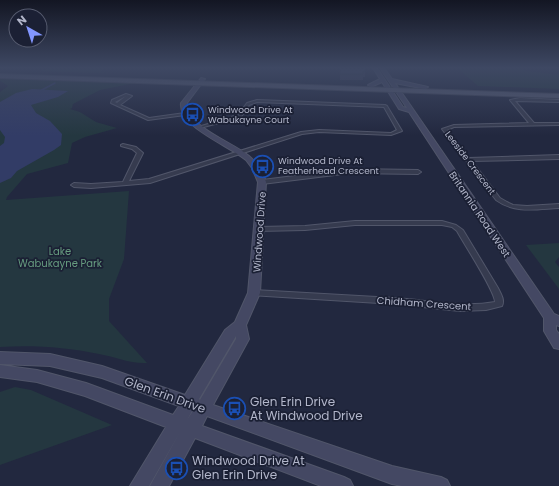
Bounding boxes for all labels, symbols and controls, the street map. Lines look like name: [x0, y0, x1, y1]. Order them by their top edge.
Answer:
north arrow: [8, 8, 48, 48]
text: N: [13, 11, 30, 29]
bus stop icon: Windwood Drive At Wabukayne Court: [180, 102, 206, 128]
place label: Windwood Drive At Wabukayne Court: [208, 104, 293, 126]
street label: Leeside Crescent: [442, 129, 498, 197]
bus stop icon: Windwood Drive At Featherhead Crescent: [250, 153, 276, 179]
place label: Windwood Drive At Featherhead Crescent: [278, 155, 379, 177]
street label: Britannia Road West: [445, 168, 514, 261]
street label: Windwood Drive: [249, 191, 270, 273]
park label: Lake Wabukayne Park: [18, 244, 103, 271]
street label: Chidham Crescent: [376, 293, 472, 314]
street label: Glen Erin Drive: [122, 372, 208, 417]
place label: Glen Erin Drive At Windwood Drive: [250, 393, 363, 424]
bus stop icon: Glen Erin Drive At Windwood Drive: [222, 396, 248, 422]
place label: Windwood Drive At Glen Erin Drive: [192, 452, 305, 483]
bus stop icon: Windwood Drive At Glen Erin Drive: [163, 455, 189, 481]

